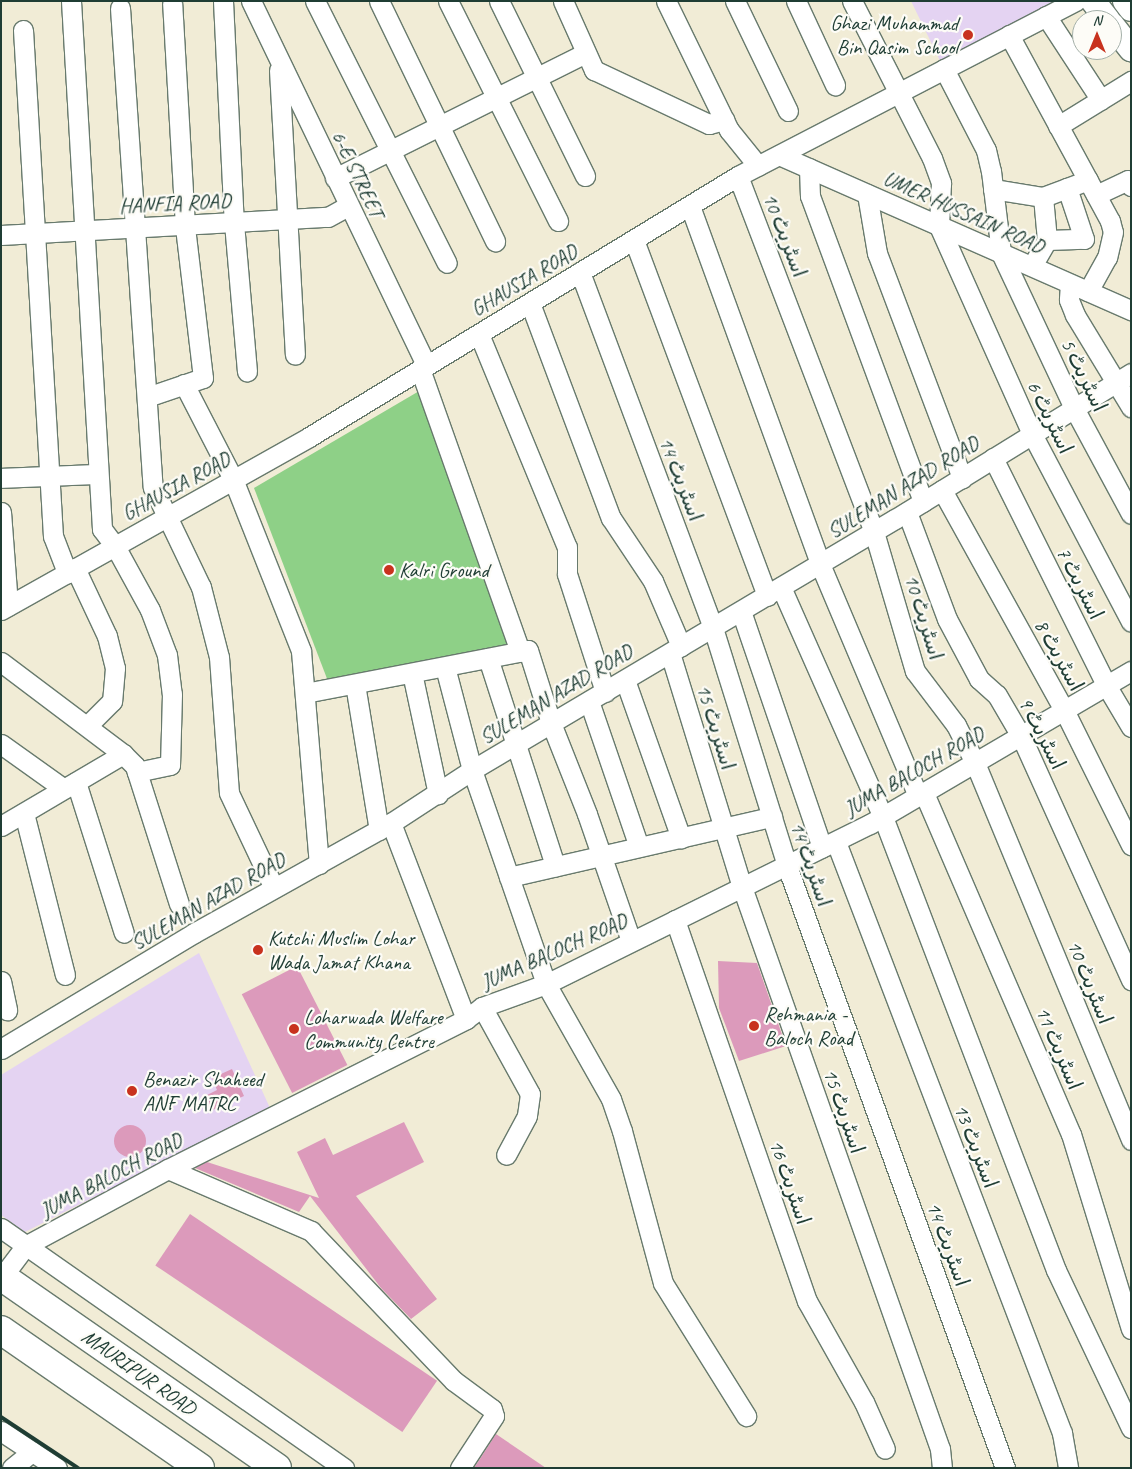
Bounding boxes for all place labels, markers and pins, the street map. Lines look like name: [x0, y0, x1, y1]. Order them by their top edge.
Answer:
place label: Ghazi Muhammad Bin Qasim School: [831, 10, 958, 60]
marker: Ghazi Muhammad Bin Qasim School: [962, 29, 974, 41]
place label: Kalri Ground: [399, 557, 489, 583]
marker: Kalri Ground: [383, 564, 395, 576]
place label: Kutchi Muslim Lohar Wada Jamat Khana: [268, 925, 414, 975]
marker: Kutchi Muslim Lohar Wada Jamat Khana: [252, 944, 264, 956]
place label: Rehmania - Baloch Road: [764, 1001, 852, 1051]
place label: Loharwada Welfare Community Centre: [304, 1004, 443, 1054]
marker: Rehmania - Baloch Road: [748, 1020, 760, 1032]
marker: Loharwada Welfare Community Centre: [288, 1023, 300, 1035]
place label: Benazir Shaheed ANF MATRC: [143, 1066, 263, 1116]
marker: Benazir Shaheed ANF MATRC: [125, 1084, 139, 1098]

